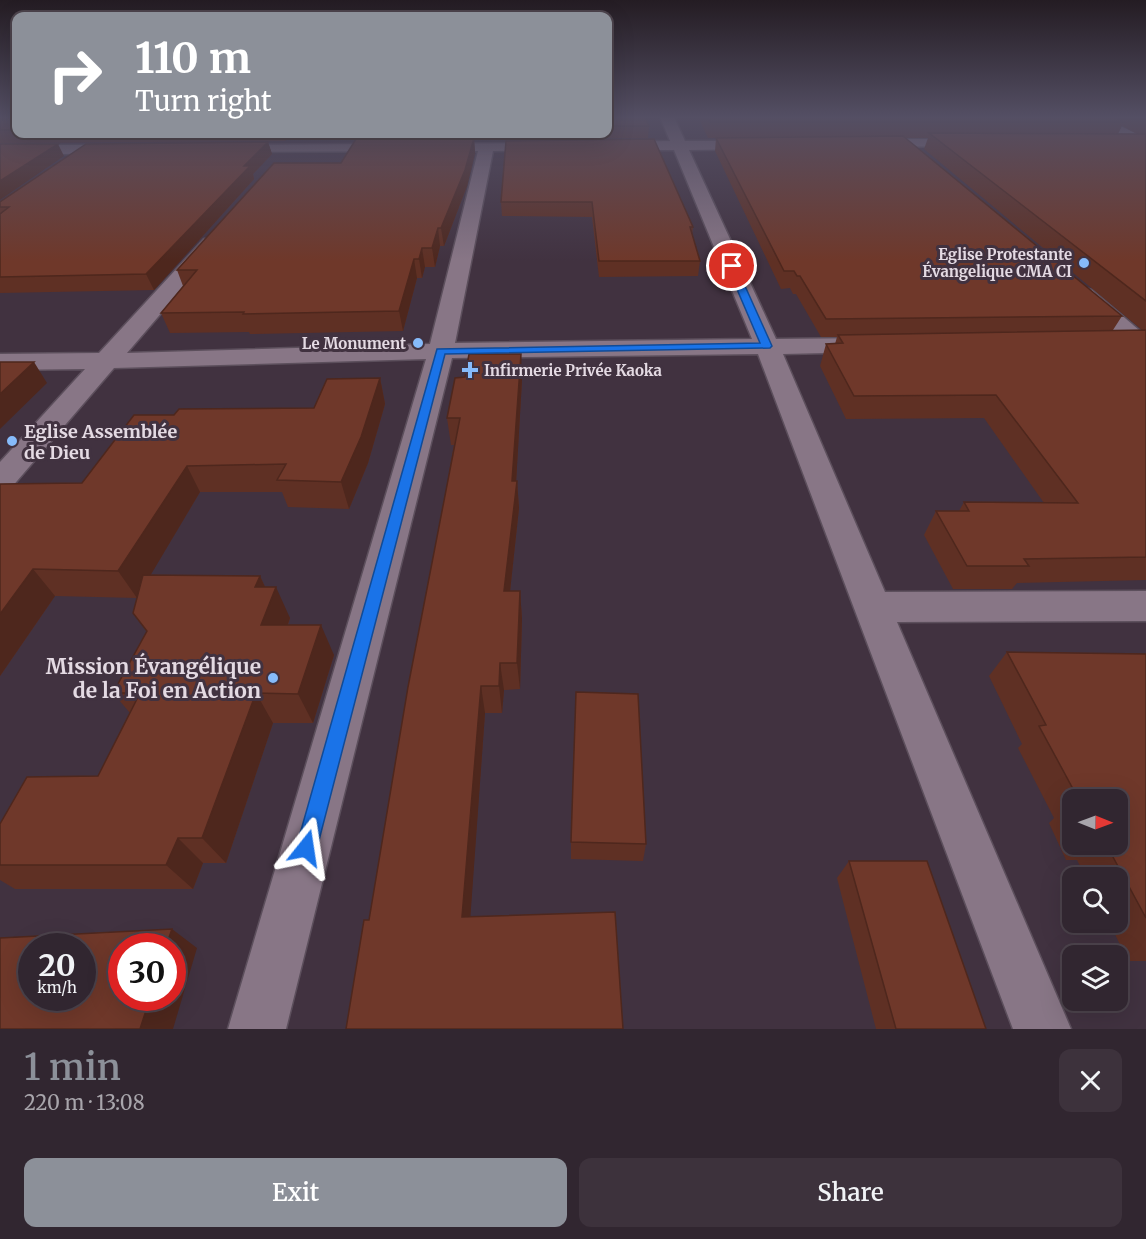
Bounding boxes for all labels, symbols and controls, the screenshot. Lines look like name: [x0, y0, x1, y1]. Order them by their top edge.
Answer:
text: 110 m: [135, 32, 251, 84]
icon: right: [36, 36, 114, 114]
text: Turn right: [135, 84, 272, 118]
pin: [706, 240, 757, 291]
place label: Eglise Protestante Évangelique CMA CI: [922, 245, 1072, 281]
icon: arrive: [715, 249, 748, 282]
marker: Eglise Protestante Évangelique CMA CI: [1077, 256, 1091, 270]
place label: Le Monument: [302, 334, 406, 353]
marker: Le Monument: [411, 336, 425, 350]
marker: Infirmerie Privée Kaoka: [461, 361, 479, 379]
place label: Infirmerie Privée Kaoka: [484, 361, 663, 380]
place label: Eglise Assemblée de Dieu: [24, 420, 177, 464]
marker: Eglise Assemblée de Dieu: [5, 434, 19, 448]
place label: Mission Évangélique de la Foi en Action: [46, 652, 261, 704]
marker: Mission Évangélique de la Foi en Action: [266, 671, 280, 685]
north arrow: [1062, 789, 1128, 855]
map controls: [1062, 789, 1128, 1011]
position arrow: [274, 816, 338, 880]
button: search: [1062, 867, 1128, 933]
speed limit sign: 30: [108, 933, 186, 1011]
button: layers: [1062, 945, 1128, 1011]
text: 20: [38, 946, 76, 984]
text: km/h: [37, 978, 77, 997]
text: 1 min: [24, 1045, 121, 1090]
button: close: [1059, 1049, 1122, 1112]
text: 220 m · 13:08: [24, 1090, 145, 1115]
button: Exit: [24, 1158, 567, 1227]
button: Share: [579, 1158, 1122, 1227]

